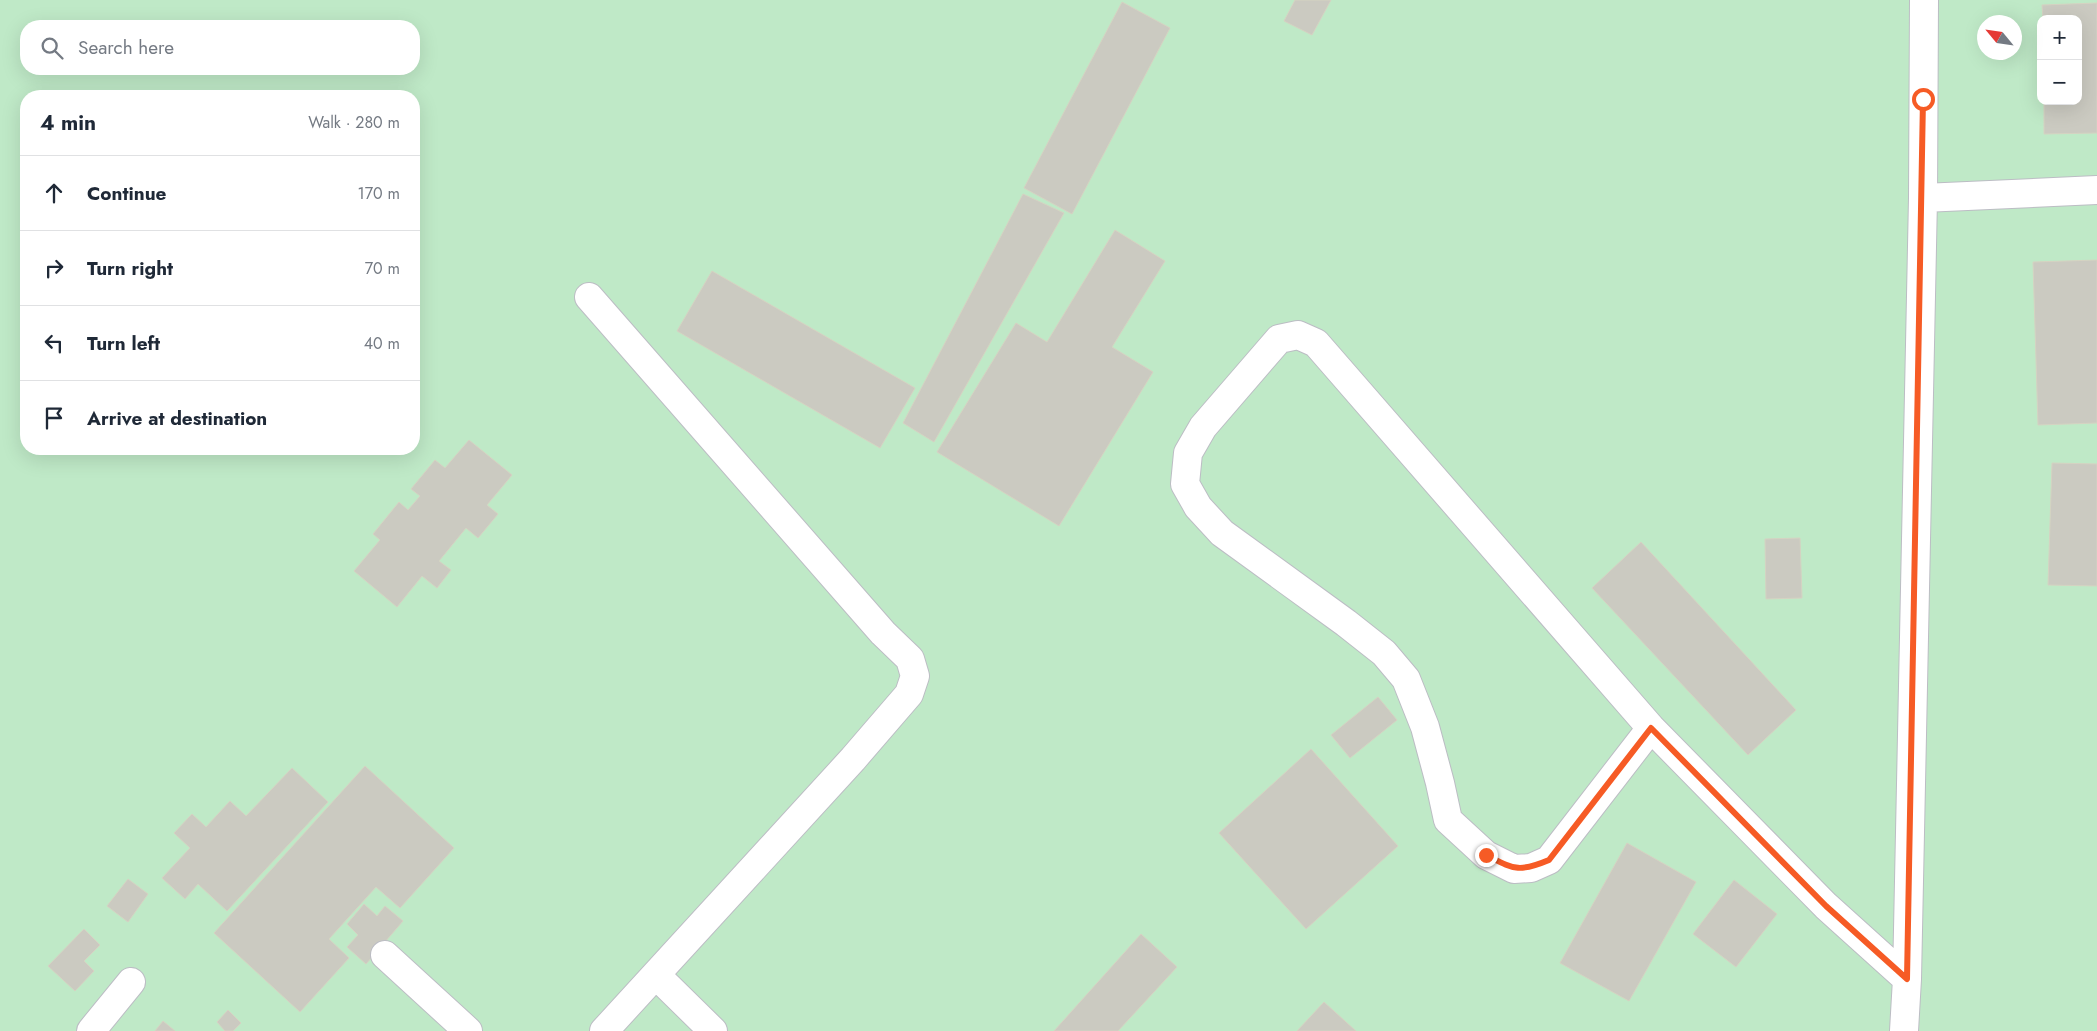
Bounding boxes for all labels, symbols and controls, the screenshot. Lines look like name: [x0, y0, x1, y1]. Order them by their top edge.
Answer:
north arrow: [1977, 15, 2022, 60]
map controls: [2037, 15, 2082, 105]
button: +: [2037, 15, 2082, 60]
search box: [20, 20, 420, 75]
icon: search: [38, 34, 66, 62]
text: Search here: [78, 34, 174, 61]
button: −: [2037, 60, 2082, 105]
route start: [1912, 88, 1935, 111]
text: 4 min: [40, 108, 96, 138]
text: Walk · 280 m: [308, 111, 400, 134]
icon: ahead: [40, 179, 68, 207]
text: Continue: [87, 180, 166, 207]
text: 170 m: [358, 182, 400, 205]
icon: right: [40, 254, 68, 282]
text: Turn right: [87, 255, 173, 282]
text: 70 m: [365, 257, 400, 280]
icon: left: [40, 329, 68, 357]
text: Turn left: [87, 330, 160, 357]
text: 40 m: [364, 332, 400, 355]
icon: arrive: [40, 404, 68, 432]
text: Arrive at destination: [87, 405, 267, 432]
route end: [1475, 844, 1498, 867]

